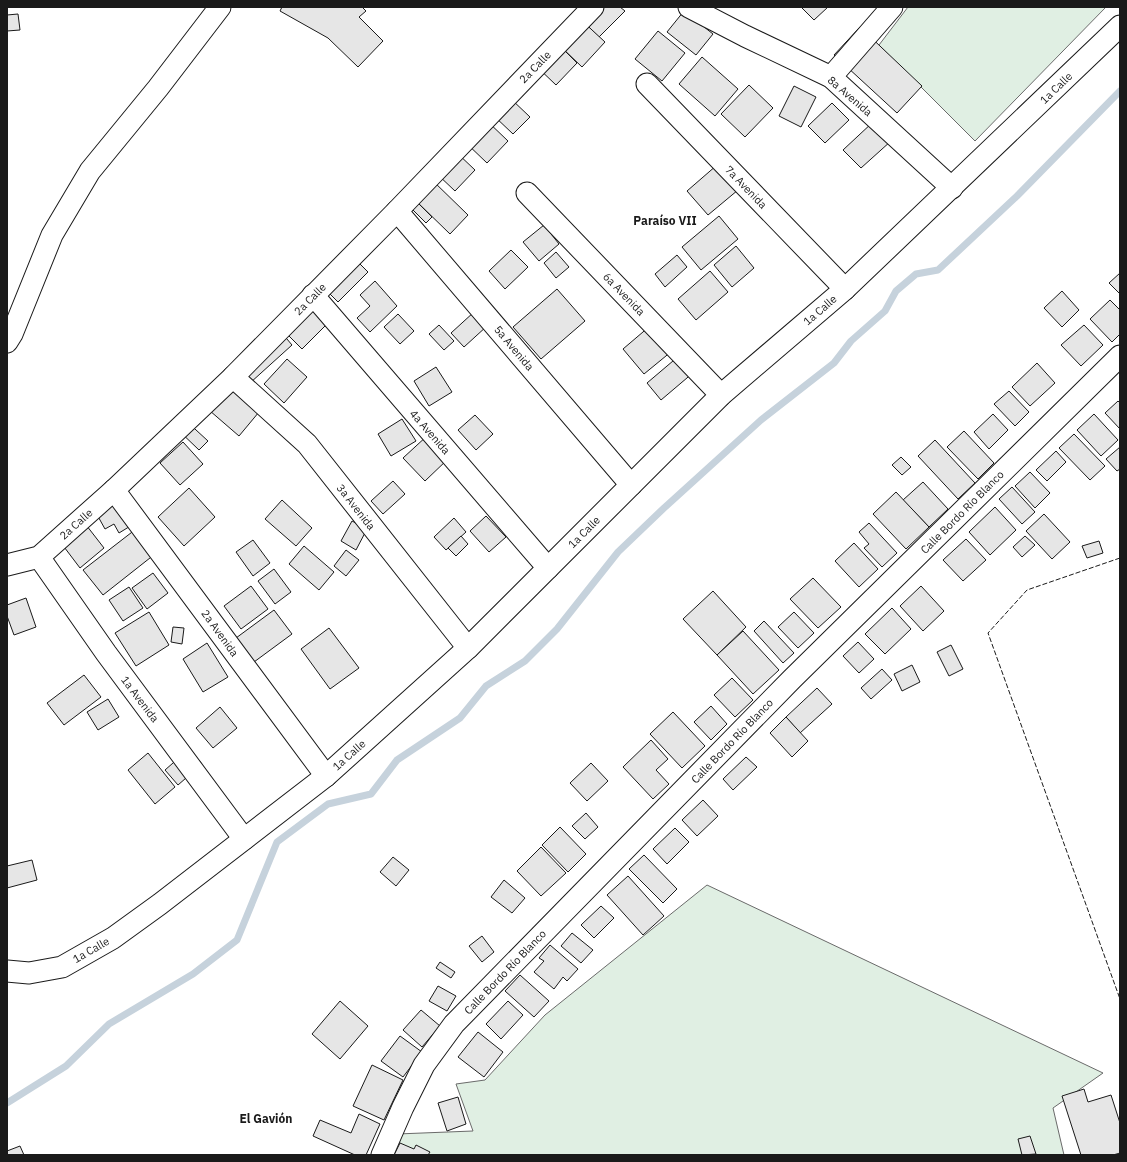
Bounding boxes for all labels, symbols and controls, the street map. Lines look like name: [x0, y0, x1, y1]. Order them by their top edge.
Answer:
street label: 2a Calle: [516, 48, 554, 86]
street label: 1a Calle: [1037, 69, 1075, 107]
street label: 8a Avenida: [825, 73, 875, 119]
street label: 7a Avenida: [722, 163, 770, 212]
district label: Paraíso VII: [633, 213, 697, 228]
street label: 6a Avenida: [600, 270, 648, 319]
street label: 2a Calle: [291, 280, 329, 318]
street label: 1a Calle: [800, 292, 840, 328]
street label: 5a Avenida: [491, 323, 537, 373]
street label: 4a Avenida: [407, 407, 453, 457]
street label: Calle Bordo Río Blanco: [917, 467, 1007, 557]
street label: 3a Avenida: [334, 481, 378, 533]
street label: 2a Calle: [57, 505, 95, 543]
street label: 1a Calle: [565, 513, 603, 551]
street label: 2a Avenida: [198, 607, 242, 659]
street label: 1a Avenida: [118, 673, 162, 725]
street label: Calle Bordo Río Blanco: [688, 696, 776, 786]
street label: 1a Calle: [330, 736, 368, 774]
street label: Calle Bordo Río Blanco: [461, 927, 549, 1017]
street label: 1a Calle: [70, 934, 112, 966]
district label: El Gavión: [240, 1111, 292, 1126]

